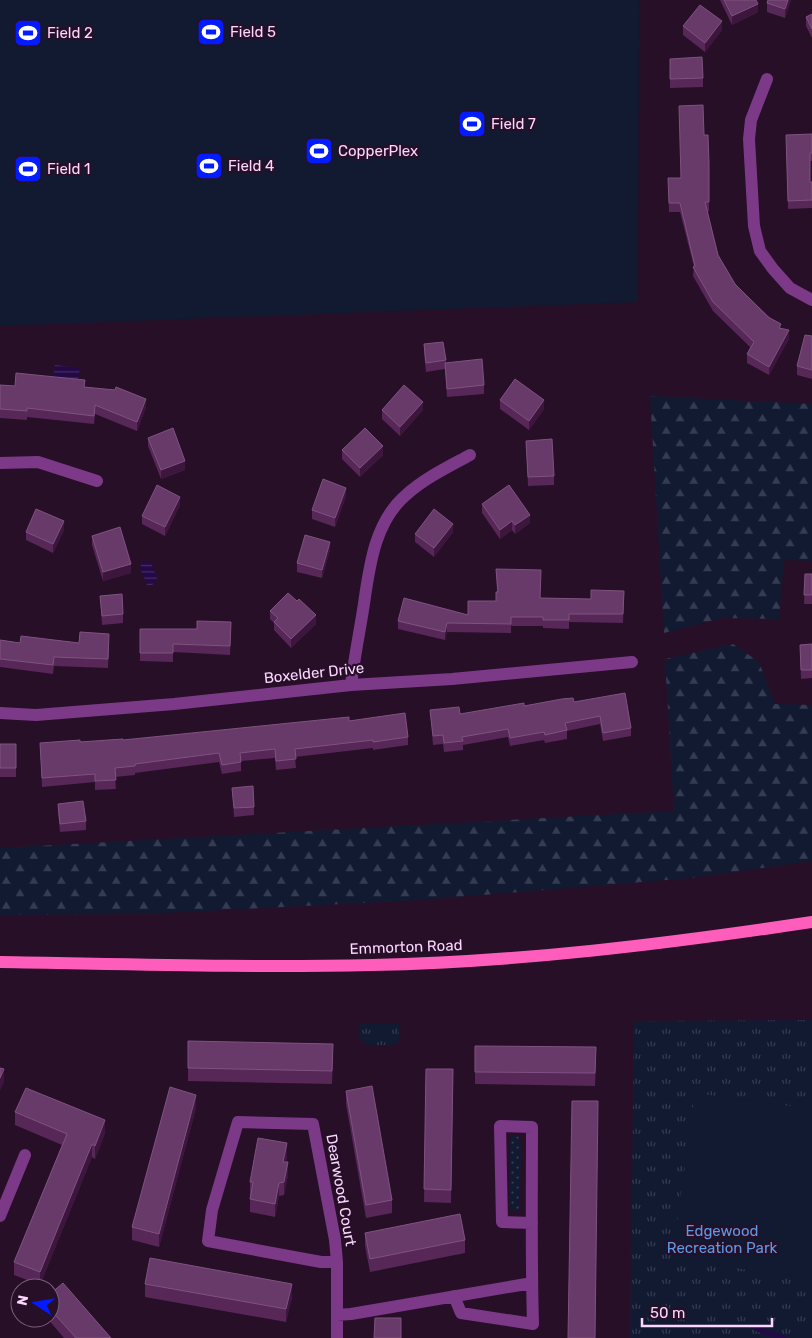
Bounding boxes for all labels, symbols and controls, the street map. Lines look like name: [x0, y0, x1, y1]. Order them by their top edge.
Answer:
sports icon: Field 5: [196, 17, 226, 47]
sports icon: Field 2: [13, 18, 43, 48]
place label: Field 5: [230, 23, 276, 41]
place label: Field 2: [47, 24, 93, 42]
sports icon: Field 7: [457, 109, 487, 139]
place label: Field 7: [491, 115, 536, 133]
sports icon: CopperPlex: [304, 136, 334, 166]
place label: CopperPlex: [338, 142, 418, 160]
sports icon: Field 4: [194, 151, 224, 181]
sports icon: Field 1: [13, 154, 43, 184]
place label: Field 4: [228, 157, 274, 175]
place label: Field 1: [47, 160, 90, 178]
street label: Boxelder Drive: [263, 659, 365, 687]
street label: Emmorton Road: [349, 936, 463, 958]
street label: Dearwood Court: [322, 1133, 360, 1248]
park label: Edgewood Recreation Park: [667, 1222, 778, 1257]
north arrow: [10, 1278, 60, 1328]
text: N: [13, 1294, 32, 1307]
scale bar: [642, 1296, 772, 1328]
text: 50 m: [650, 1304, 685, 1322]

